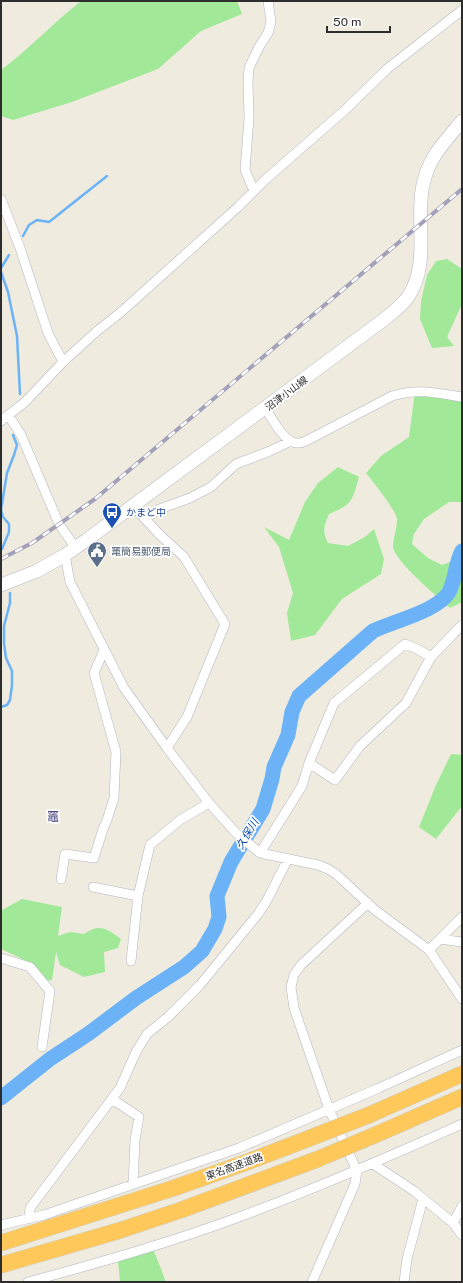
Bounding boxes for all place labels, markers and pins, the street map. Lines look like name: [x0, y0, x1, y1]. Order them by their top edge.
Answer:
bus stop icon: かまど中: [101, 501, 123, 529]
place label: かまど中: [126, 506, 166, 518]
public building icon: 竃簡易郵便局: [86, 540, 108, 568]
place label: 竃簡易郵便局: [111, 545, 171, 557]

